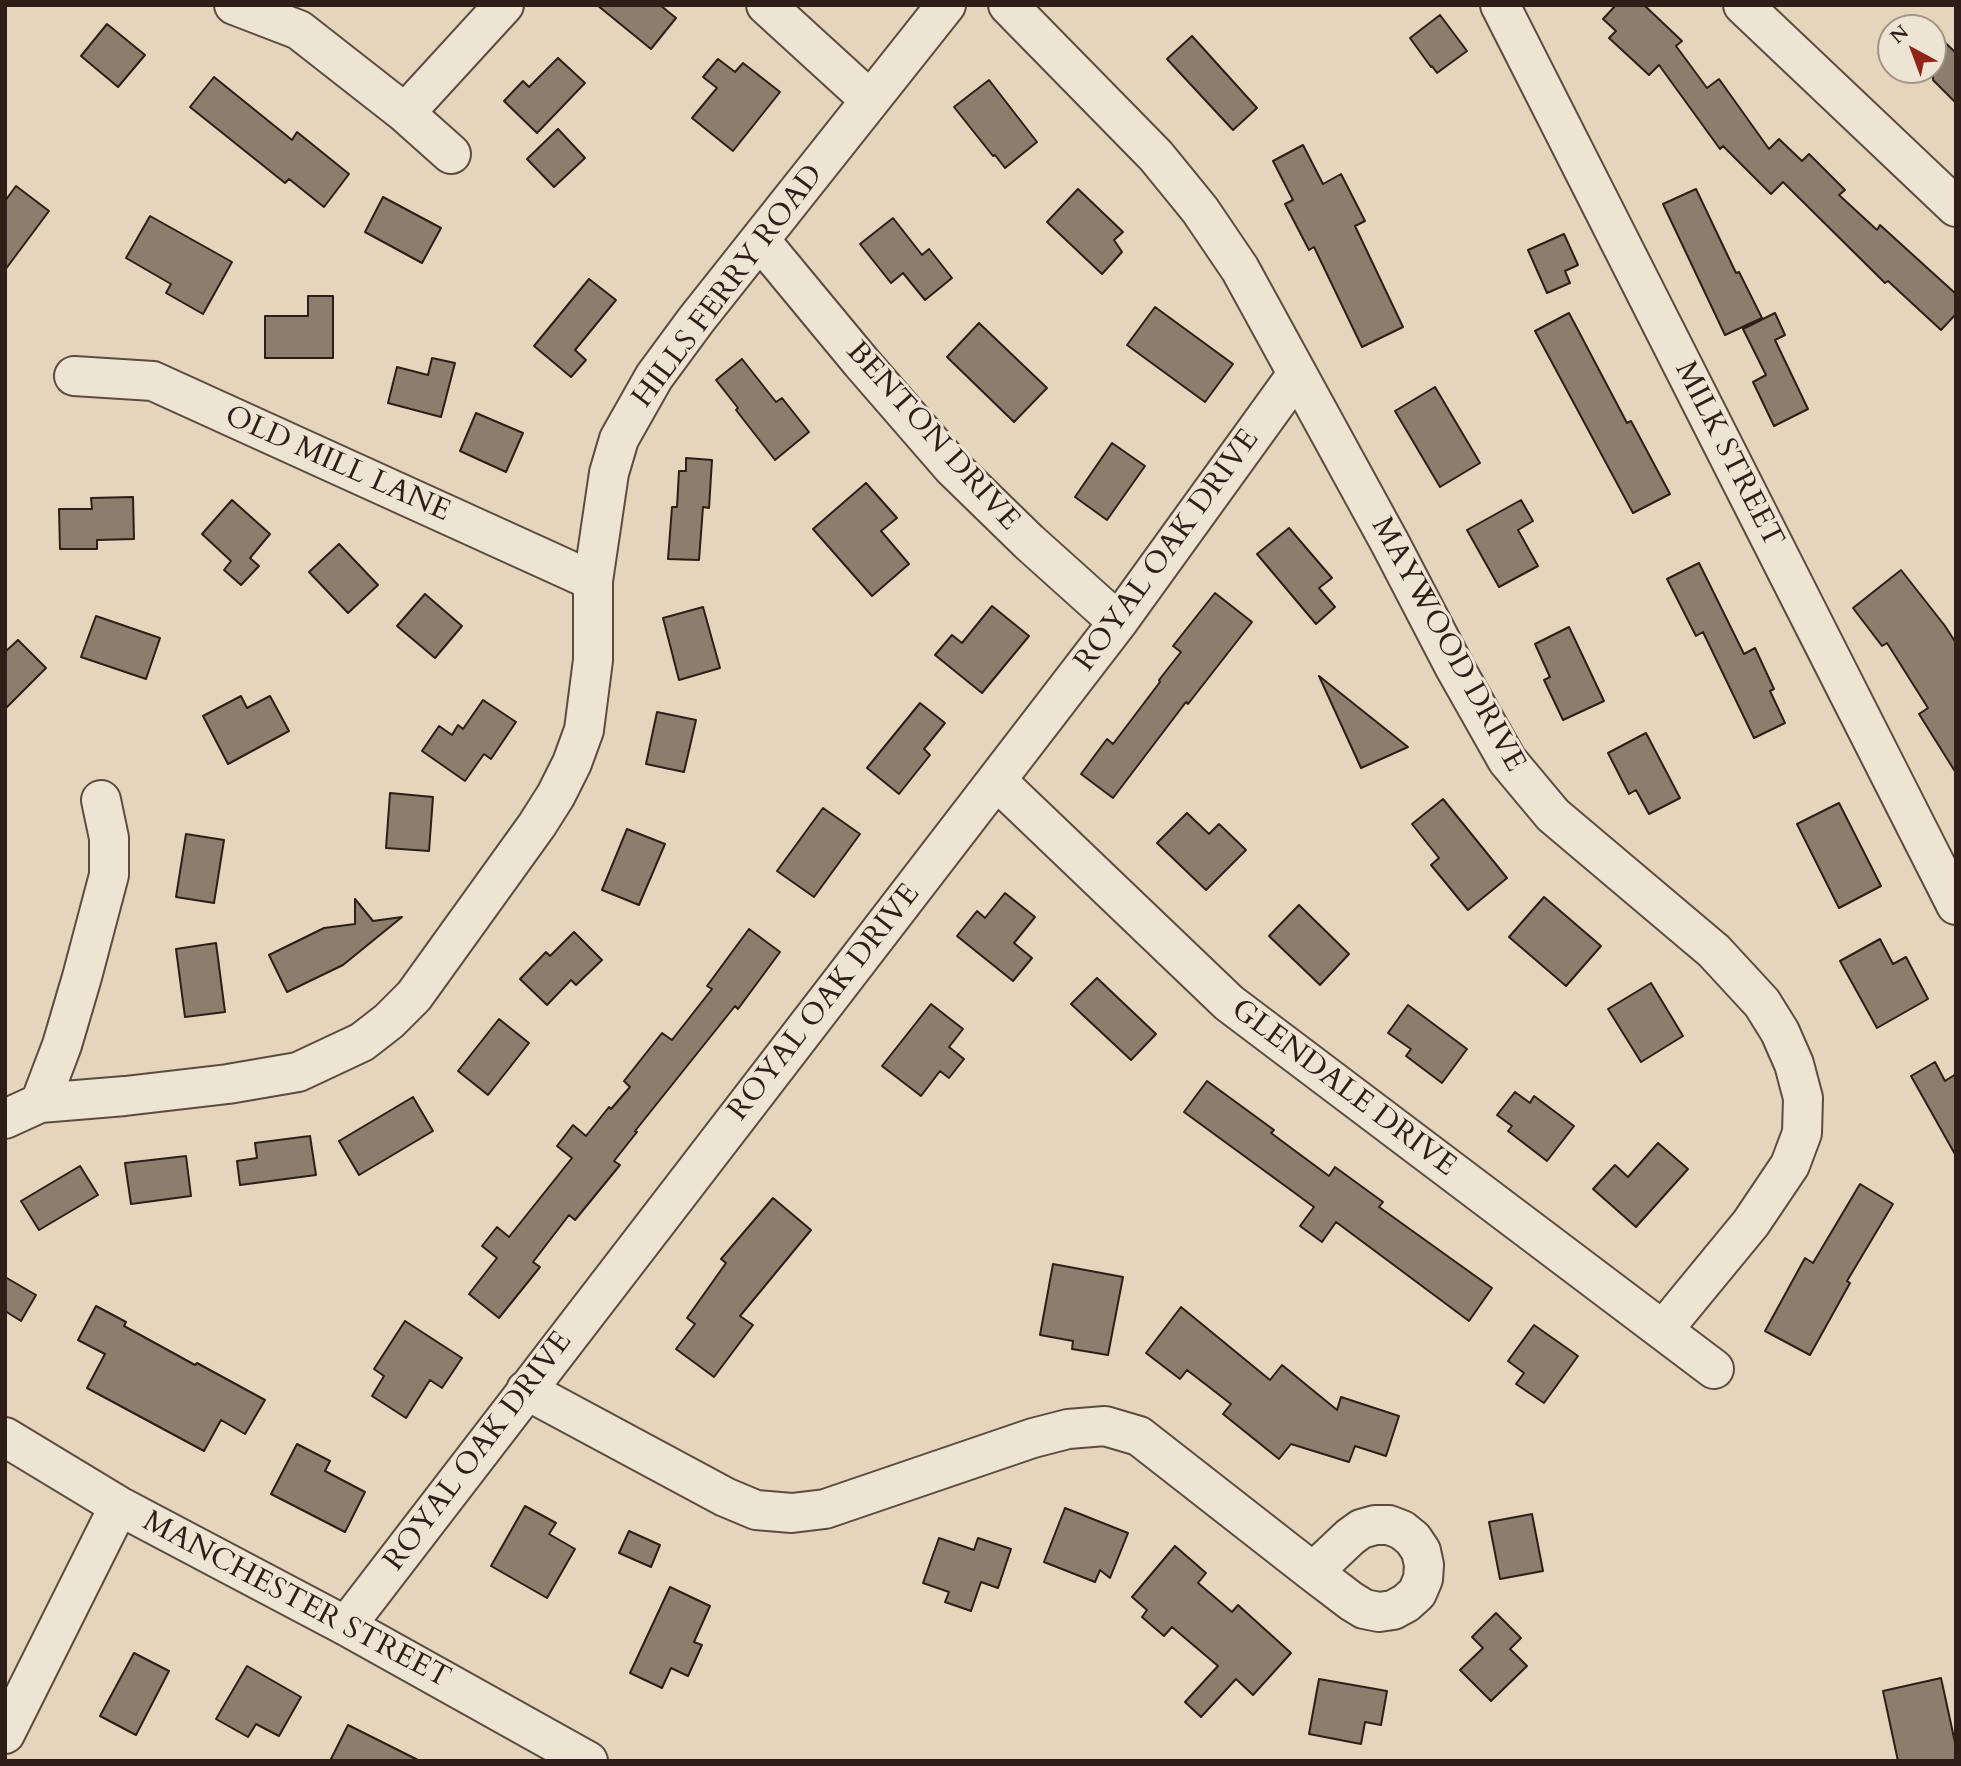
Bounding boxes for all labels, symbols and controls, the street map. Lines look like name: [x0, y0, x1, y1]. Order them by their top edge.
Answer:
north arrow: [1877, 14, 1947, 84]
text: N: [1885, 19, 1914, 50]
street label: HILLS FERRY ROAD: [626, 158, 832, 416]
street label: BENTON DRIVE: [838, 335, 1026, 539]
street label: MILK STREET: [1666, 356, 1790, 554]
street label: OLD MILL LANE: [219, 399, 455, 531]
street label: ROYAL OAK DRIVE: [1068, 423, 1268, 679]
street label: MAYWOOD DRIVE: [1362, 511, 1532, 779]
street label: ROYAL OAK DRIVE: [721, 878, 929, 1128]
street label: GLENDALE DRIVE: [1223, 993, 1463, 1185]
street label: ROYAL OAK DRIVE: [377, 1325, 581, 1579]
street label: MANCHESTER STREET: [136, 1505, 456, 1697]

